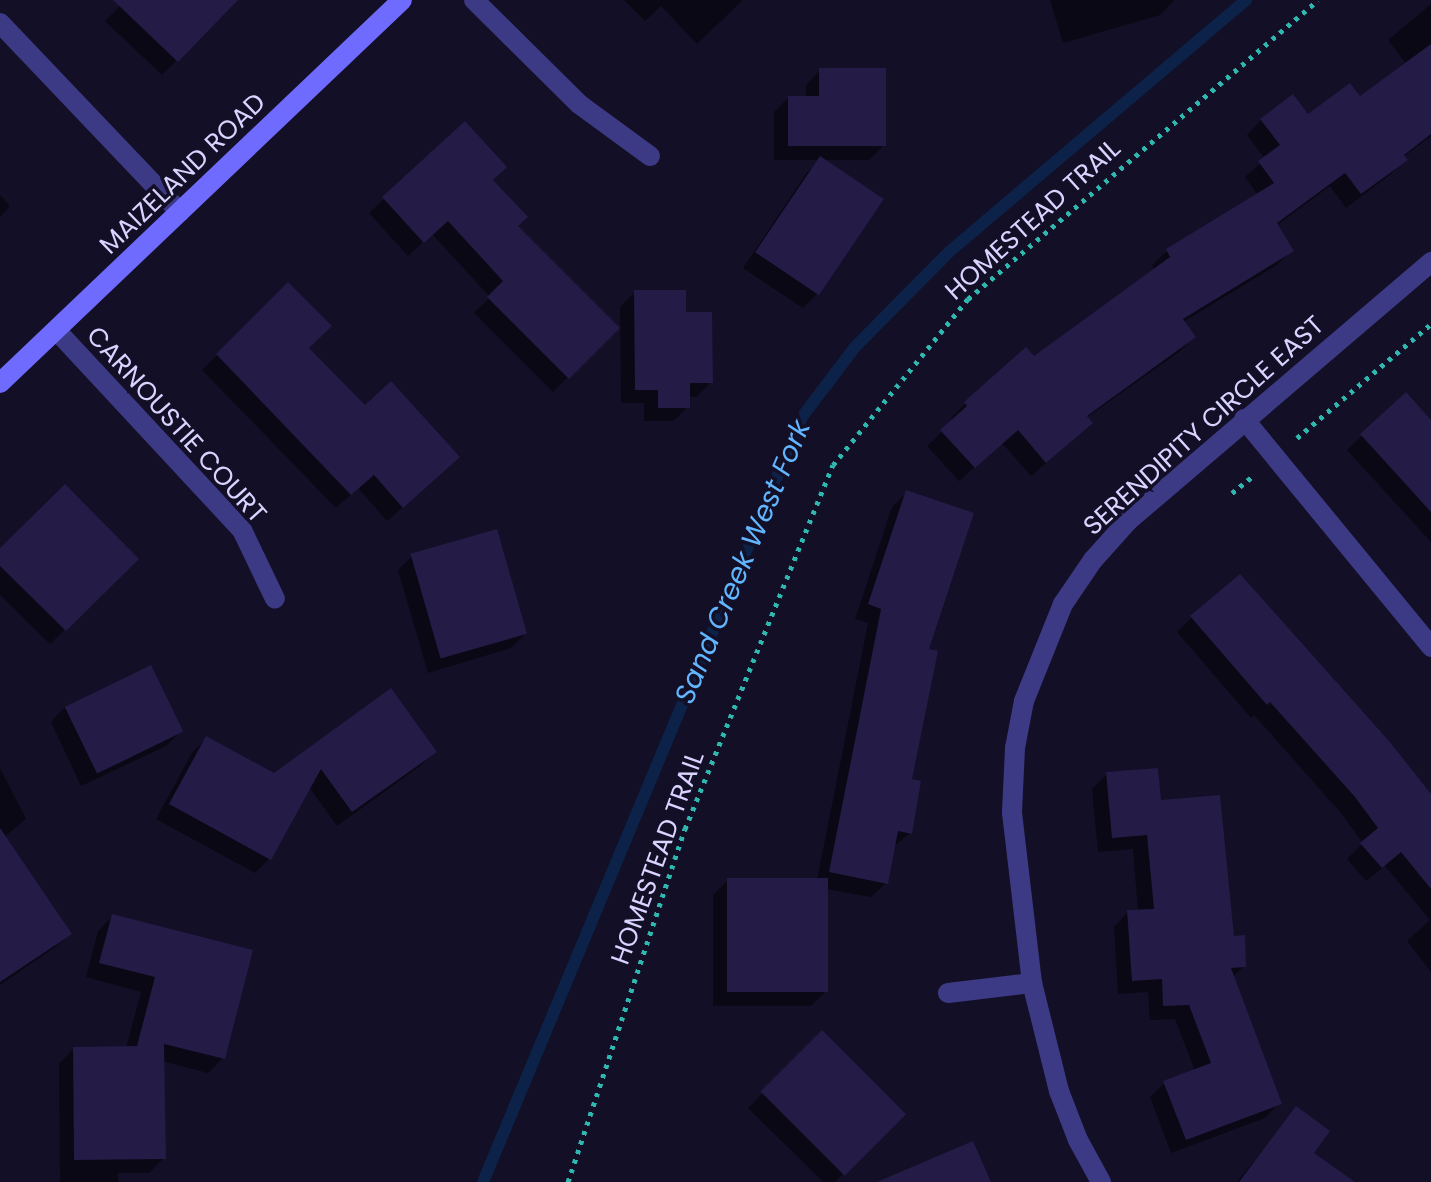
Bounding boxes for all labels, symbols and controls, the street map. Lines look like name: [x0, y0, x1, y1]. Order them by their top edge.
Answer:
street label: MAIZELAND ROAD: [94, 87, 272, 261]
street label: HOMESTEAD TRAIL: [939, 133, 1127, 307]
street label: SERENDIPITY CIRCLE EAST: [1077, 310, 1331, 542]
street label: CARNOUSTIE COURT: [80, 320, 272, 530]
water label: Sand Creek West Fork: [668, 415, 818, 709]
street label: HOMESTEAD TRAIL: [605, 747, 711, 969]

